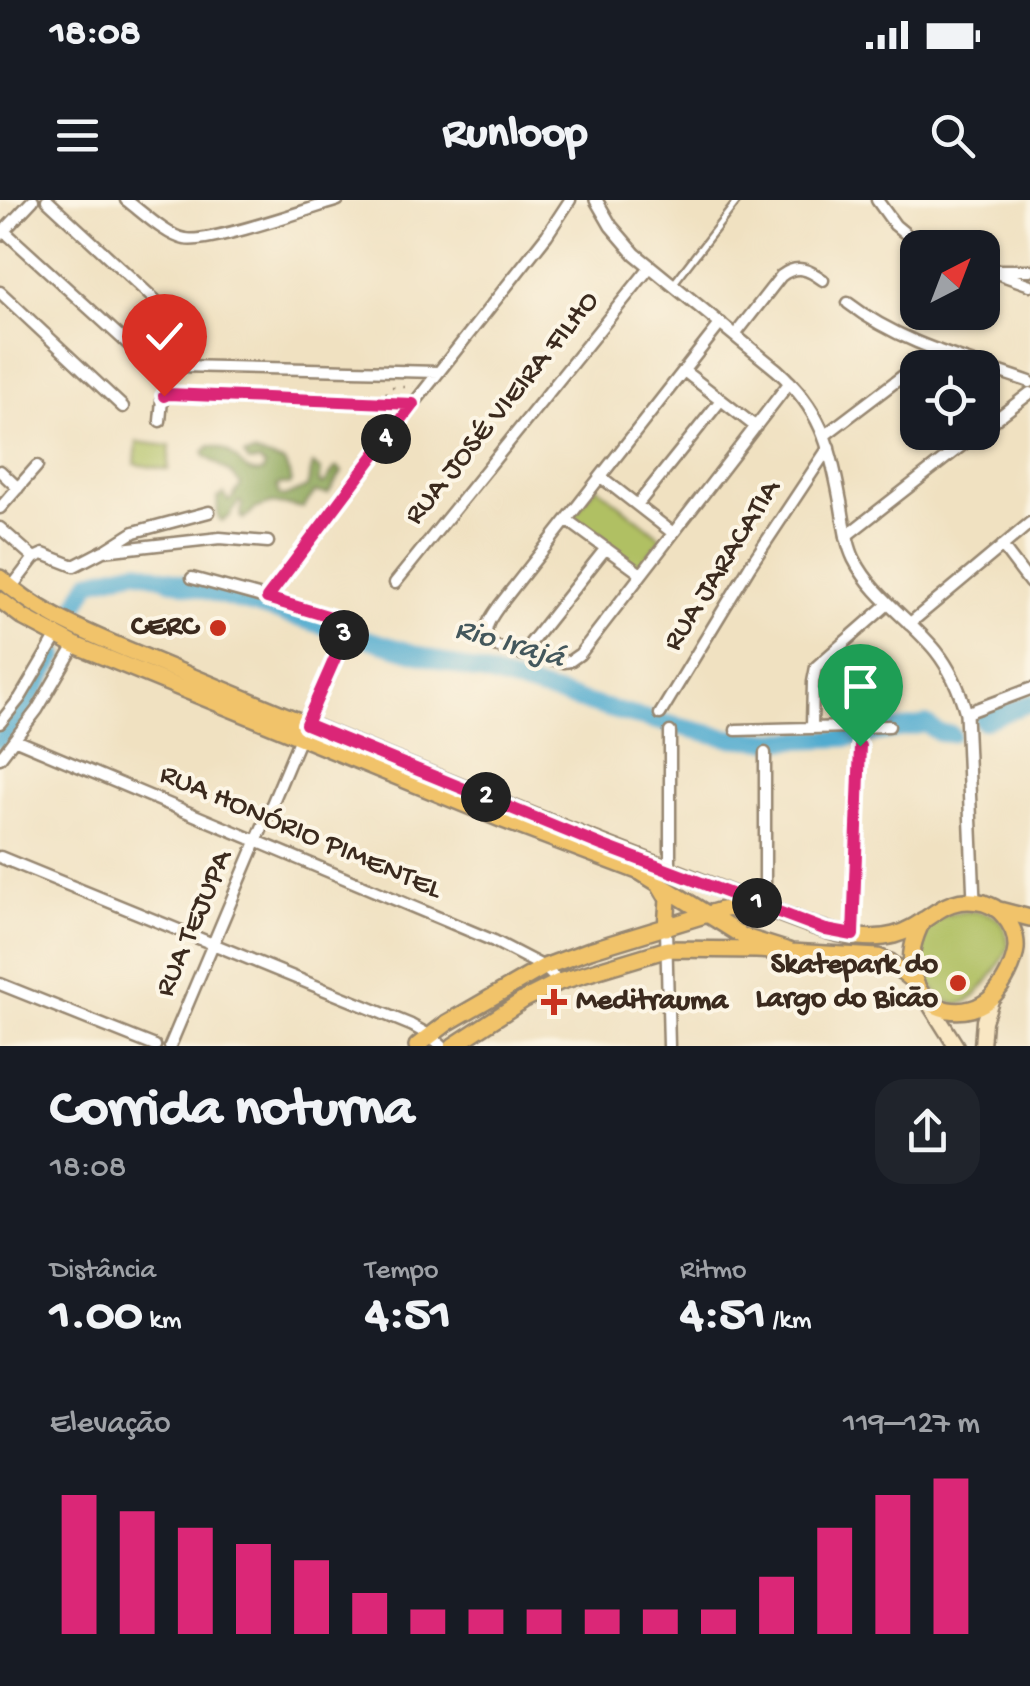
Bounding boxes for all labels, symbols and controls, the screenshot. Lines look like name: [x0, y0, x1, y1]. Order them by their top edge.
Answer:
text: 18:08: [50, 13, 141, 57]
icon: menu: [50, 108, 105, 163]
icon: search: [925, 108, 980, 163]
text: Runloop: [443, 109, 587, 162]
north arrow: [900, 230, 1000, 330]
map controls: [900, 230, 1000, 450]
street label: RUA JOSÉ VIEIRA FILHO: [398, 285, 608, 533]
pin: [122, 294, 207, 397]
icon: check: [137, 309, 192, 364]
button: locate: [900, 350, 1000, 450]
pin: 4: [361, 414, 411, 464]
text: 4: [379, 422, 393, 455]
street label: RUA JARACATIA: [656, 473, 790, 658]
pin: 3: [319, 610, 369, 660]
place label: CERC: [131, 611, 201, 646]
water label: Rio Irajá: [450, 611, 570, 679]
marker: CERC: [207, 617, 229, 639]
text: 3: [337, 618, 351, 651]
pin: [818, 644, 903, 747]
icon: arrive: [833, 659, 888, 714]
street label: RUA HONÓRIO PIMENTEL: [154, 758, 447, 909]
pin: 2: [461, 772, 511, 822]
text: 2: [479, 780, 493, 813]
street label: RUA TEJUPA: [149, 844, 242, 1002]
pin: 1: [732, 878, 782, 928]
text: 1: [751, 886, 763, 919]
place label: Skatepark do Largo do Bicão: [755, 949, 938, 1018]
marker: Skatepark do Largo do Bicão: [947, 972, 969, 994]
place label: Meditrauma: [576, 985, 729, 1020]
marker: Meditrauma: [541, 989, 567, 1015]
button: share: [875, 1079, 980, 1184]
text: Corrida noturna: [50, 1080, 414, 1144]
text: 18:08: [50, 1150, 126, 1188]
text: Distância: [50, 1255, 156, 1288]
text: Tempo: [365, 1255, 438, 1288]
text: Ritmo: [680, 1255, 747, 1288]
text: 1.00: [50, 1288, 143, 1347]
text: 4:51: [365, 1288, 451, 1347]
text: 4:51: [680, 1288, 766, 1347]
text: km: [143, 1305, 182, 1338]
text: /km: [766, 1305, 812, 1338]
text: Elevação: [50, 1406, 171, 1444]
text: 119–127 m: [843, 1406, 980, 1444]

